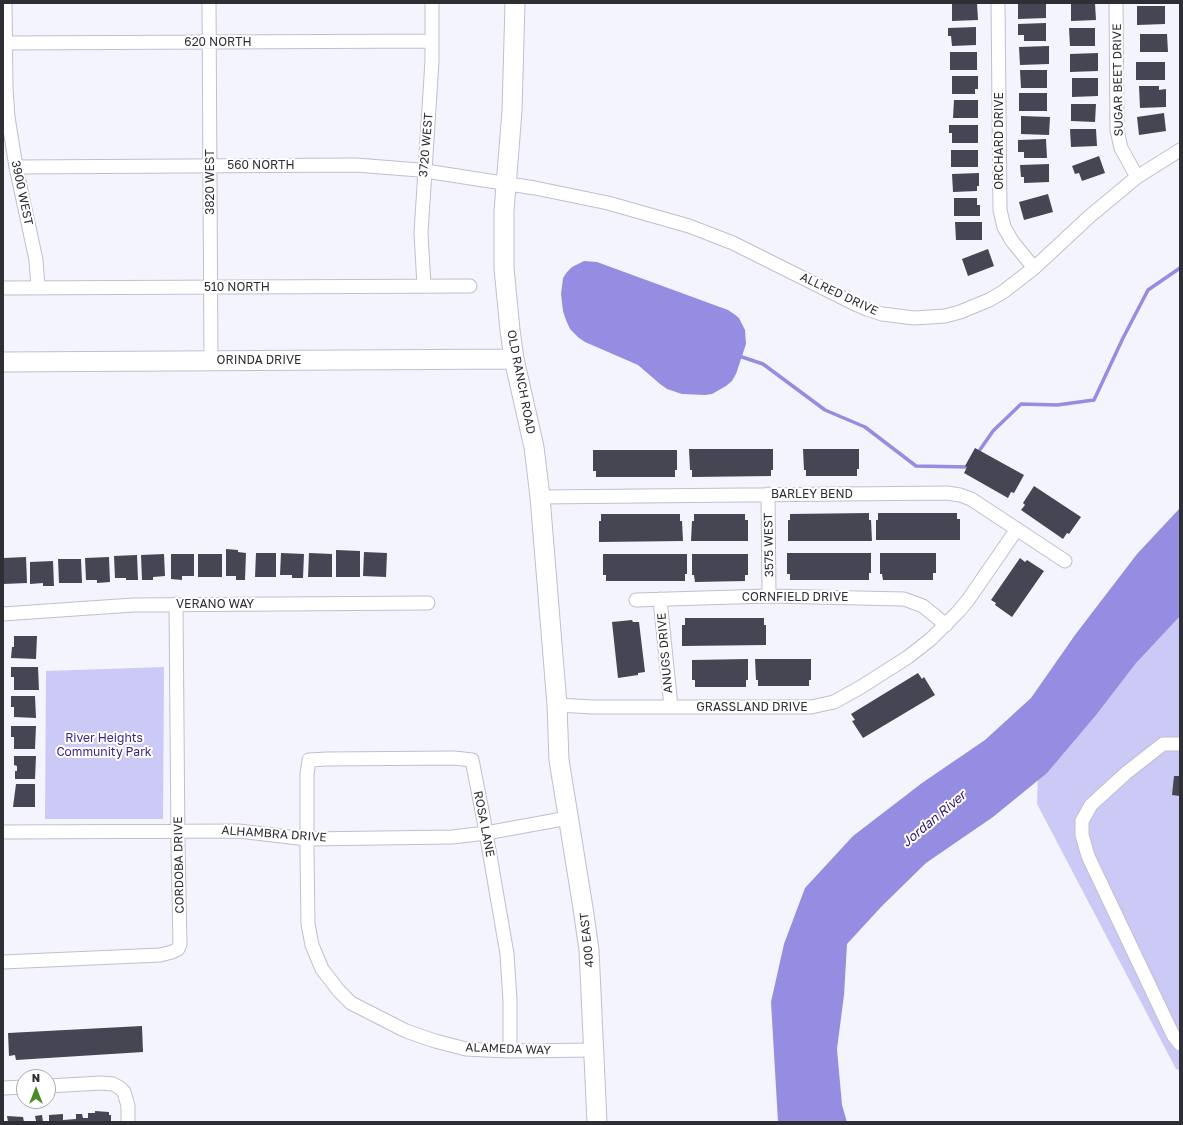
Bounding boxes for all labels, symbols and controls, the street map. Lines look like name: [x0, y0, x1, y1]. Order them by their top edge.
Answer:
street label: SUGAR BEET DRIVE: [1110, 23, 1126, 137]
street label: 620 NORTH: [184, 35, 252, 49]
street label: ORCHARD DRIVE: [992, 92, 1006, 190]
street label: 3720 WEST: [416, 112, 436, 178]
street label: 3820 WEST: [203, 149, 217, 215]
street label: 560 NORTH: [227, 158, 295, 172]
street label: 3900 WEST: [8, 159, 36, 227]
street label: ALLRED DRIVE: [798, 270, 880, 318]
street label: 510 NORTH: [204, 280, 270, 294]
street label: OLD RANCH ROAD: [504, 329, 538, 435]
street label: ORINDA DRIVE: [217, 353, 301, 367]
street label: BARLEY BEND: [771, 487, 853, 501]
street label: 3575 WEST: [761, 513, 777, 577]
street label: CORNFIELD DRIVE: [742, 590, 848, 604]
street label: VERANO WAY: [176, 597, 254, 611]
street label: ANUGS DRIVE: [654, 612, 676, 694]
street label: GRASSLAND DRIVE: [696, 700, 808, 714]
park label: River Heights Community Park: [56, 731, 152, 759]
water label: Jordan River: [899, 788, 969, 850]
street label: ROSA LANE: [471, 790, 497, 858]
street label: CORDOBA DRIVE: [171, 816, 187, 914]
street label: ALHAMBRA DRIVE: [221, 823, 327, 845]
street label: 400 EAST: [577, 912, 597, 968]
street label: ALAMEDA WAY: [465, 1040, 551, 1058]
north arrow: [16, 1069, 56, 1109]
text: N: [32, 1071, 40, 1084]

